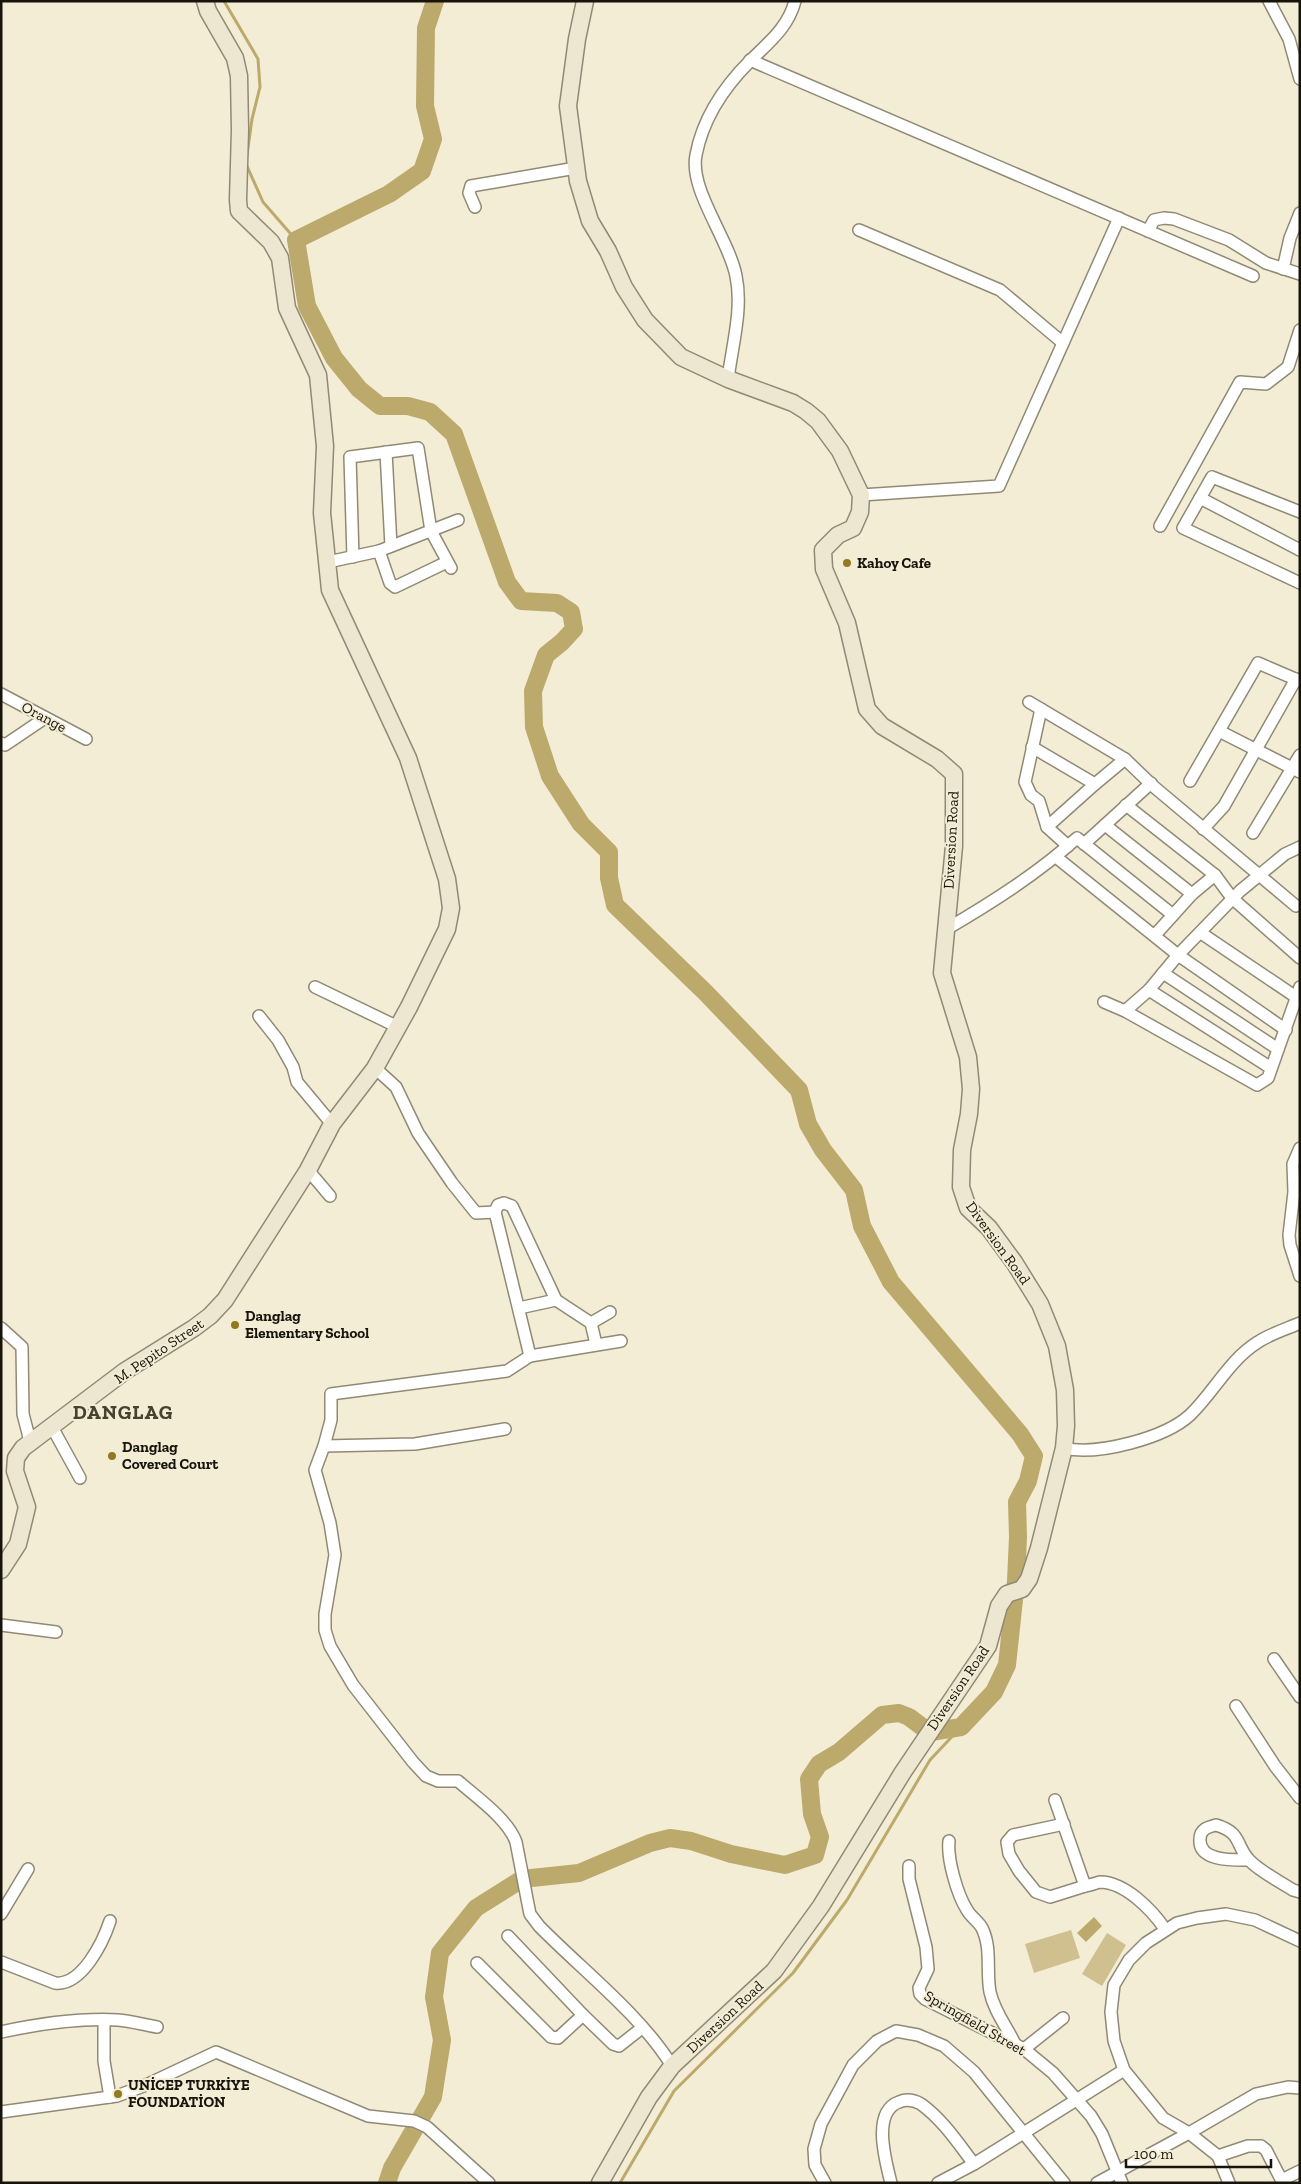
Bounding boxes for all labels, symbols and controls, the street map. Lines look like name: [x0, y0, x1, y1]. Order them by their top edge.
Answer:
place label: Kahoy Cafe: [857, 554, 931, 572]
marker: Kahoy Cafe: [841, 557, 853, 569]
street label: Orange: [18, 698, 70, 736]
street label: Diversion Road: [939, 790, 963, 889]
street label: Diversion Road: [962, 1198, 1035, 1289]
place label: Danglag Elementary School: [245, 1307, 369, 1342]
street label: M. Pepito Street: [111, 1314, 207, 1387]
marker: Danglag Elementary School: [229, 1319, 241, 1331]
district label: DANGLAG: [73, 1400, 173, 1424]
place label: Danglag Covered Court: [122, 1438, 219, 1473]
marker: Danglag Covered Court: [106, 1450, 118, 1462]
street label: Diversion Road: [923, 1642, 993, 1734]
street label: Diversion Road: [683, 1976, 768, 2057]
street label: Springfield Street: [921, 1987, 1029, 2060]
place label: UNİCEP TURKİYE FOUNDATİON: [128, 2076, 250, 2111]
marker: UNİCEP TURKİYE FOUNDATİON: [112, 2088, 124, 2100]
scale bar: [1126, 2136, 1271, 2168]
text: 100 m: [1134, 2145, 1173, 2163]

